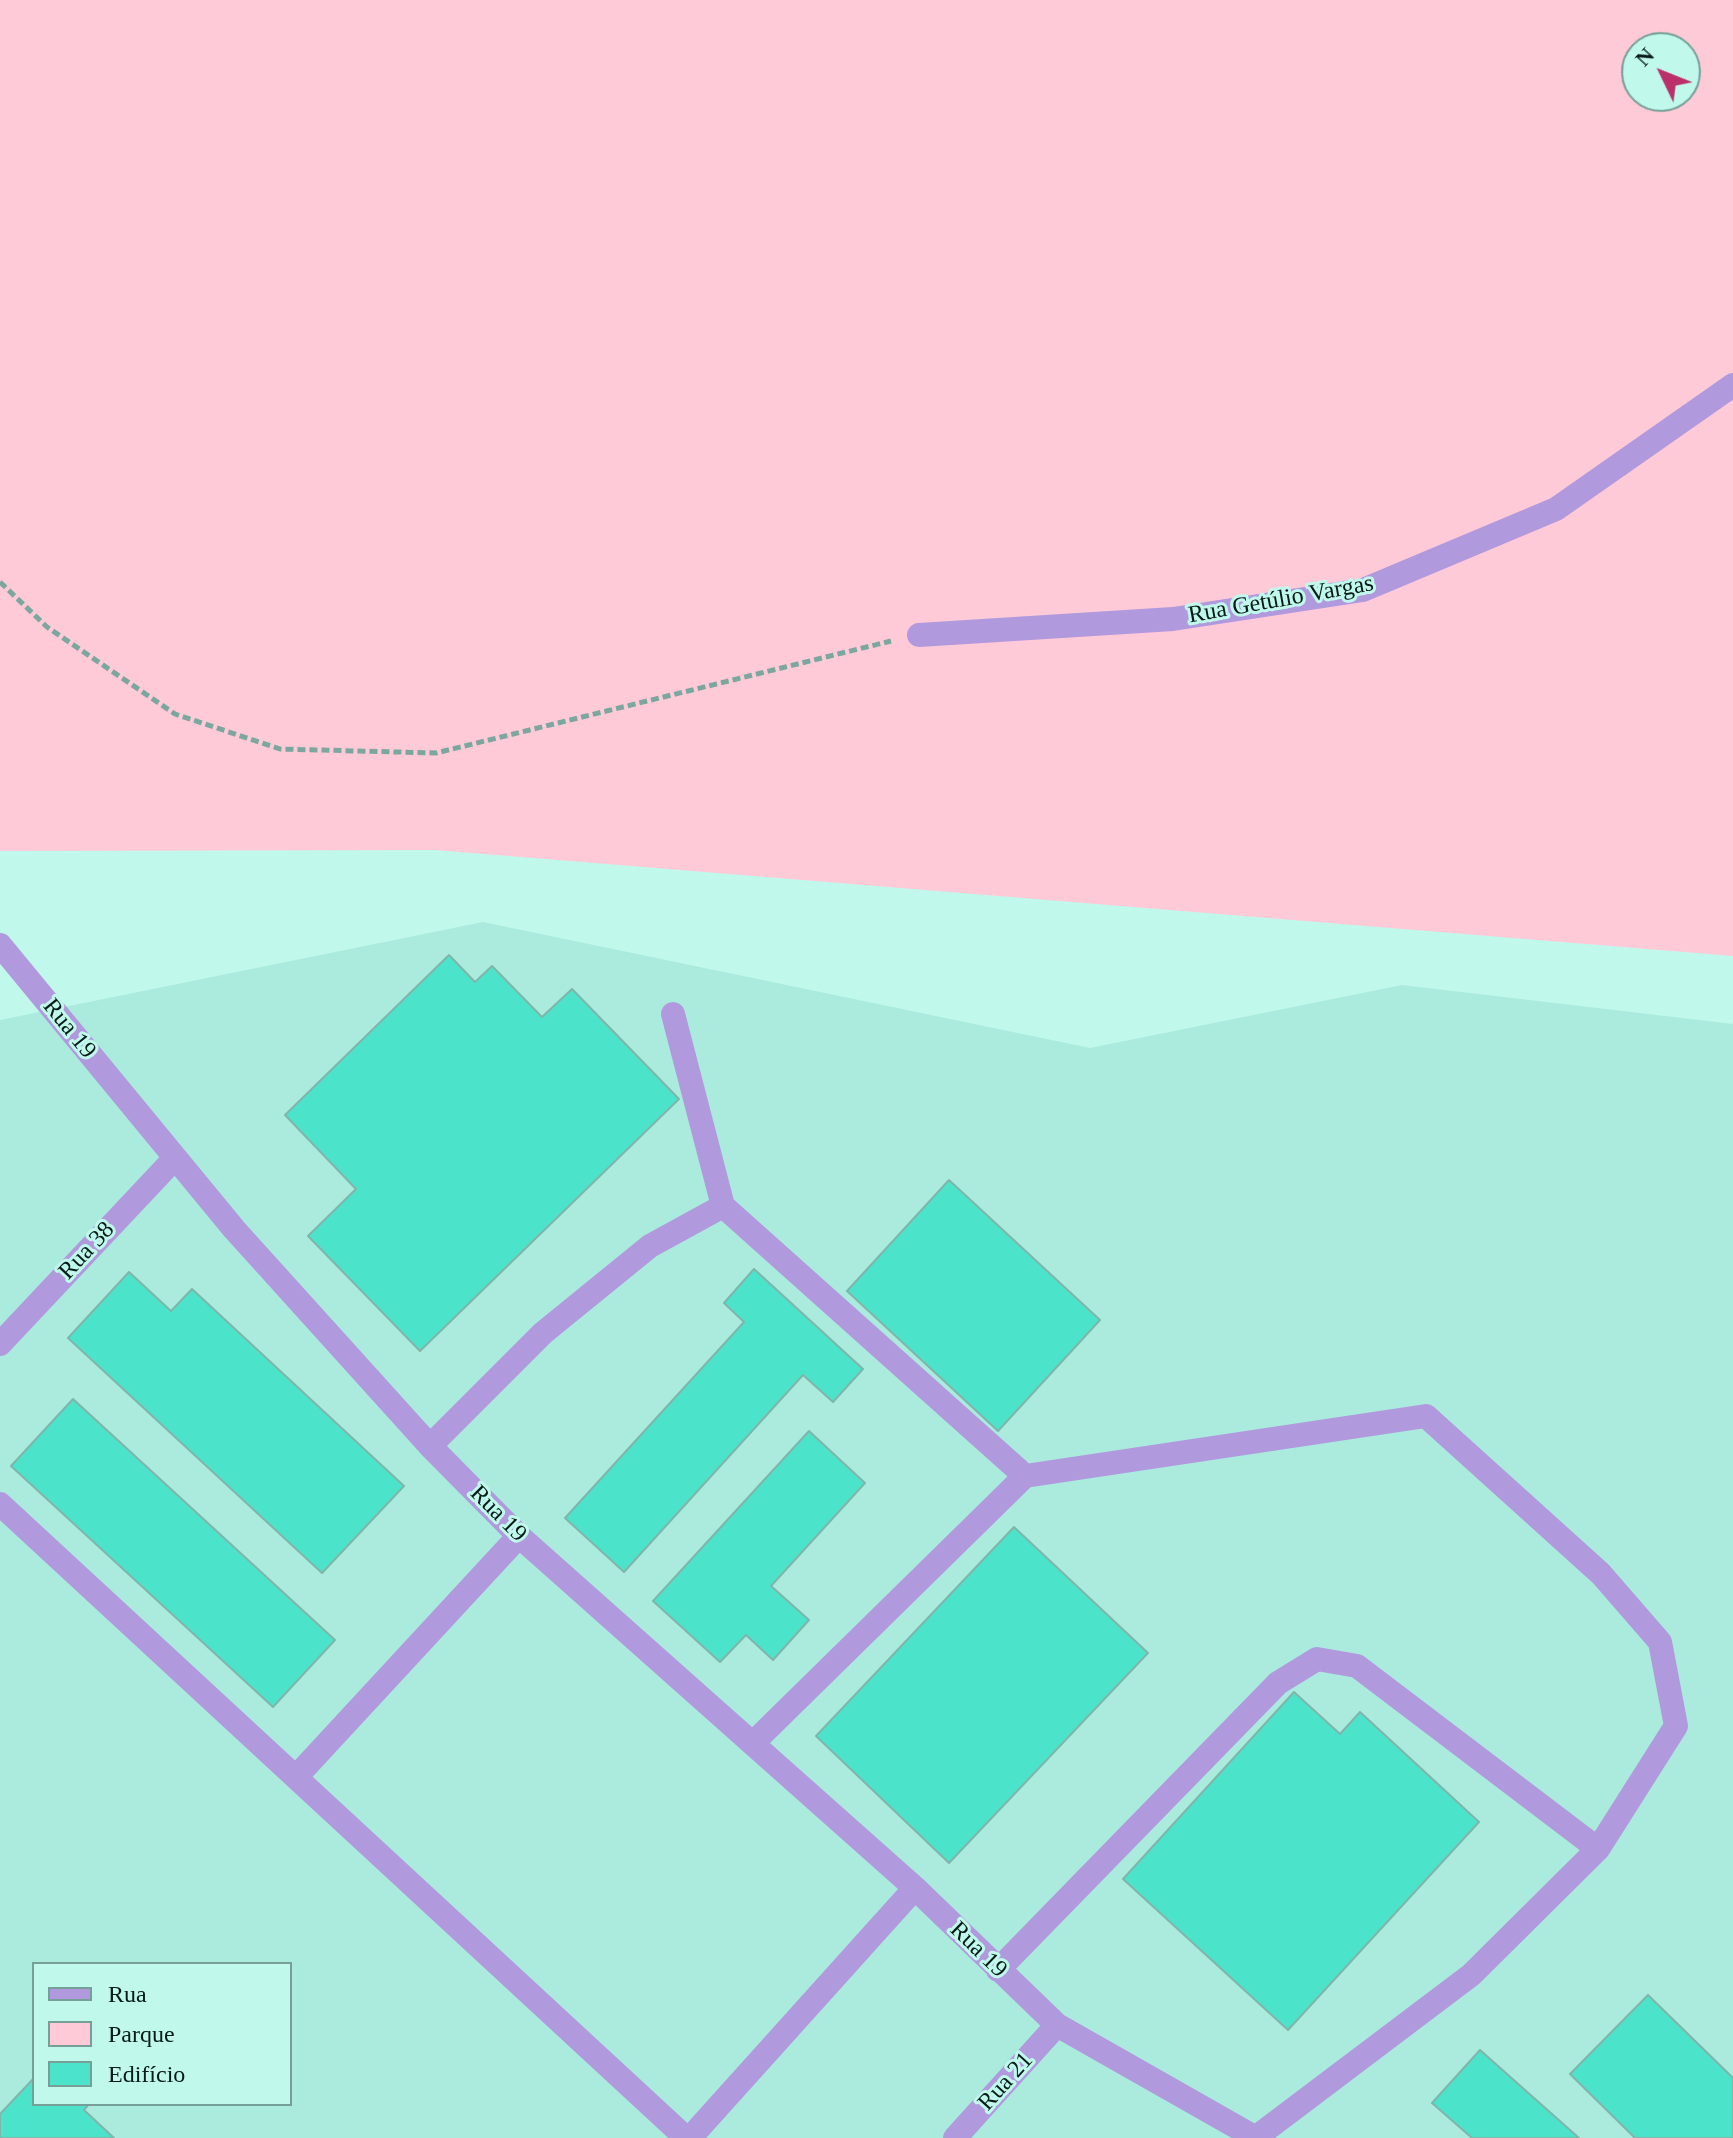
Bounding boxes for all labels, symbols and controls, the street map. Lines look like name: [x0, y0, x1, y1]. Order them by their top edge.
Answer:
north arrow: [1621, 32, 1701, 112]
text: N: [1630, 42, 1659, 71]
street label: Rua Getúlio Vargas: [1186, 570, 1376, 630]
street label: Rua 19: [36, 993, 102, 1065]
street label: Rua 38: [53, 1216, 121, 1286]
street label: Rua 19: [464, 1480, 532, 1548]
street label: Rua 19: [943, 1916, 1013, 1984]
legend: [32, 1962, 292, 2106]
text: Rua: [108, 1981, 147, 2007]
text: Parque: [108, 2021, 175, 2047]
street label: Rua 21: [972, 2047, 1040, 2117]
text: Edifício: [108, 2061, 185, 2087]

